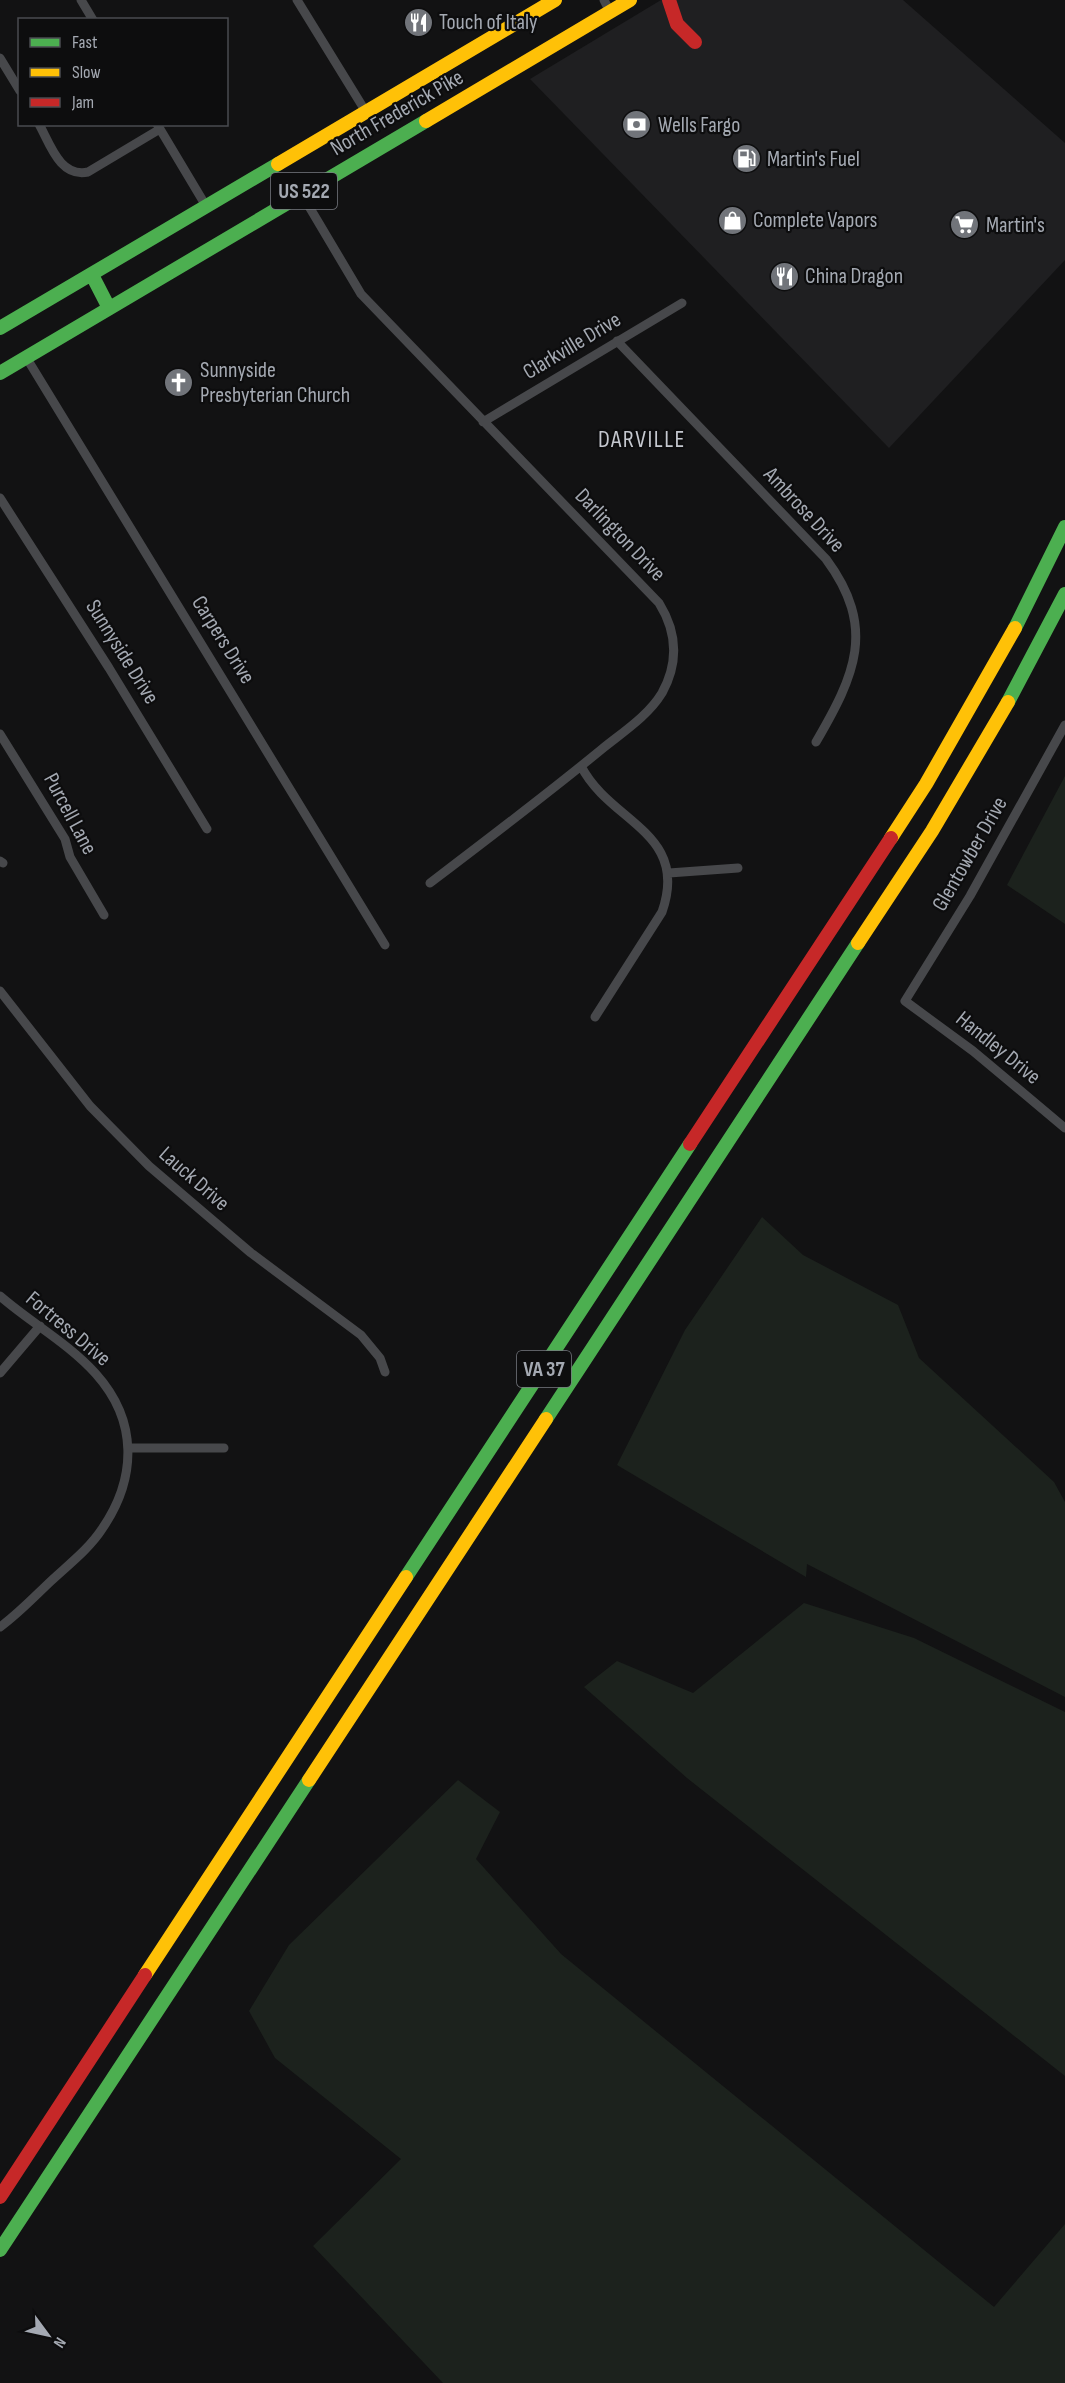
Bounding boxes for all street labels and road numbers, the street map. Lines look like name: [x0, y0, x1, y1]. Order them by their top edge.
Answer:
street label: North Frederick Pike: [326, 64, 468, 162]
road number: US 522: [271, 173, 337, 209]
street label: Clarkville Drive: [518, 306, 626, 386]
street label: Ambrose Drive: [757, 461, 850, 558]
street label: Darlington Drive: [569, 483, 671, 587]
street label: Carpers Drive: [185, 591, 261, 689]
street label: Sunnyside Drive: [79, 595, 165, 709]
street label: Purcell Lane: [37, 769, 103, 859]
street label: Glentowber Drive: [926, 792, 1014, 916]
street label: Handley Drive: [950, 1006, 1046, 1090]
street label: Lauck Drive: [153, 1141, 235, 1217]
street label: Fortress Drive: [20, 1286, 116, 1372]
road number: VA 37: [517, 1351, 571, 1387]

